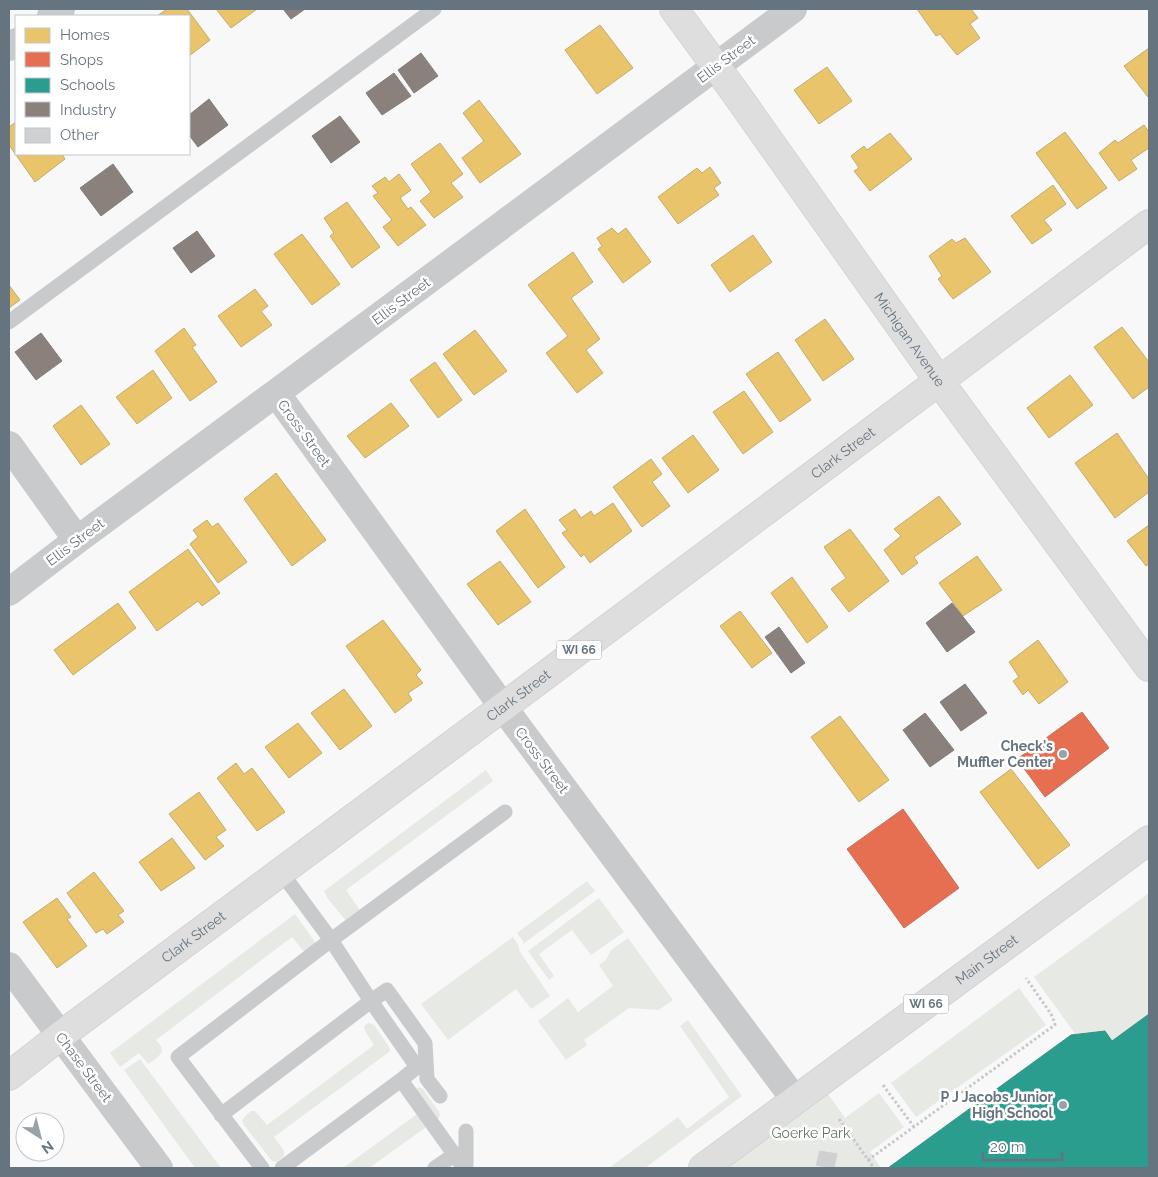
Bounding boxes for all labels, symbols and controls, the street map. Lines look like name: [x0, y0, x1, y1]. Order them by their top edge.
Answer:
legend: [15, 15, 190, 155]
text: Homes: [60, 26, 110, 44]
street label: Ellis Street: [694, 32, 758, 86]
text: Shops: [60, 51, 103, 69]
text: Schools: [60, 76, 115, 94]
text: Industry: [60, 101, 116, 119]
text: Other: [60, 126, 100, 144]
street label: Ellis Street: [369, 274, 433, 328]
street label: Michigan Avenue: [871, 290, 948, 390]
street label: Cross Street: [274, 397, 334, 470]
street label: Clark Street: [808, 424, 878, 482]
street label: Ellis Street: [43, 515, 107, 569]
road number: WI 66: [556, 640, 602, 660]
street label: Clark Street: [483, 666, 554, 724]
street label: Cross Street: [512, 724, 572, 796]
place label: Check's Muffler Center: [957, 738, 1054, 770]
marker: Check's Muffler Center: [1057, 748, 1069, 760]
street label: Clark Street: [158, 908, 229, 966]
street label: Main Street: [952, 931, 1021, 988]
road number: WI 66: [904, 994, 948, 1014]
street label: Chase Street: [53, 1029, 115, 1105]
place label: P J Jacobs Junior High School: [941, 1089, 1054, 1121]
marker: P J Jacobs Junior High School: [1057, 1099, 1069, 1111]
north arrow: [15, 1112, 65, 1162]
park label: Goerke Park: [772, 1125, 851, 1141]
scale bar: [983, 1130, 1062, 1162]
text: N: [39, 1138, 57, 1157]
text: 20 m: [990, 1138, 1025, 1156]

